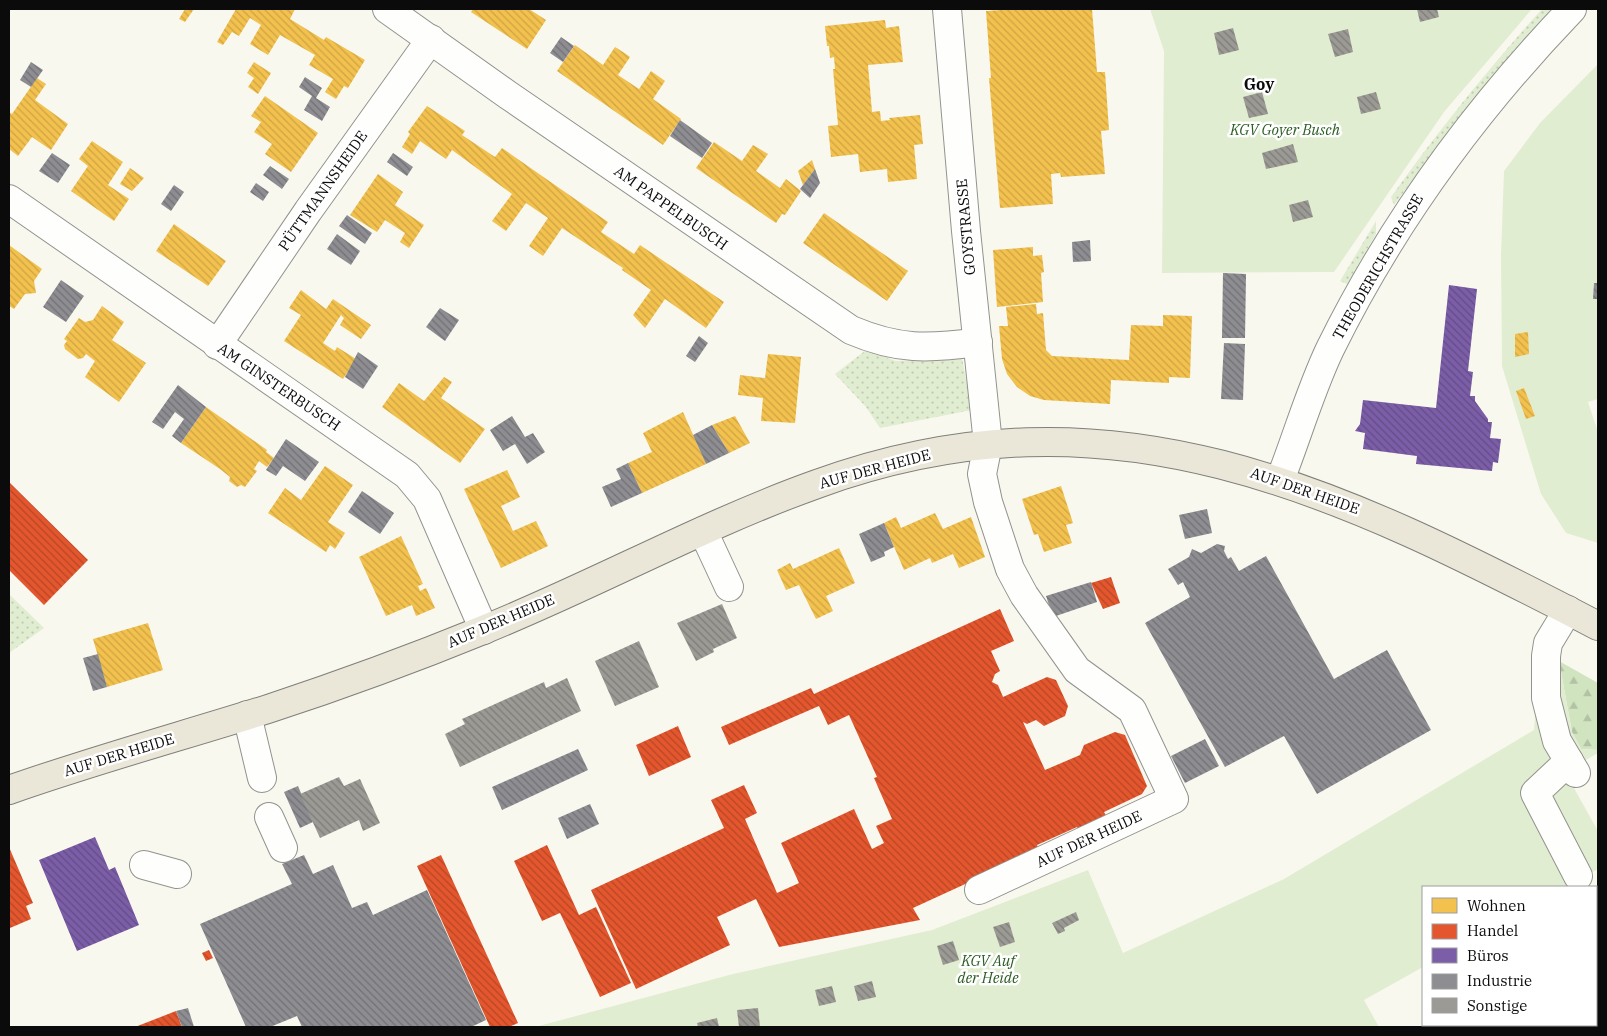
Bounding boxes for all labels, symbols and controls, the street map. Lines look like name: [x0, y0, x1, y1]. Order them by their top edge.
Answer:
district label: Goy: [1244, 74, 1275, 94]
park label: KGV Goyer Busch: [1229, 120, 1341, 139]
street label: PÜTTMANNSHEIDE: [274, 127, 371, 255]
street label: AM PAPPELBUSCH: [611, 161, 732, 254]
street label: GOYSTRASSE: [952, 178, 979, 276]
street label: THEODERICHSTRASSE: [1328, 191, 1427, 343]
street label: AM GINSTERBUSCH: [214, 338, 344, 435]
street label: AUF DER HEIDE: [817, 445, 933, 492]
street label: AUF DER HEIDE: [1248, 463, 1362, 518]
street label: AUF DER HEIDE: [444, 589, 557, 652]
street label: AUF DER HEIDE: [61, 729, 176, 780]
street label: AUF DER HEIDE: [1033, 806, 1145, 871]
legend: [1422, 886, 1597, 1026]
text: Wohnen: [1467, 896, 1526, 915]
text: Handel: [1467, 921, 1518, 940]
text: Büros: [1467, 946, 1509, 965]
park label: KGV Auf der Heide: [957, 951, 1019, 987]
text: Industrie: [1467, 971, 1532, 990]
text: Sonstige: [1467, 996, 1527, 1015]

